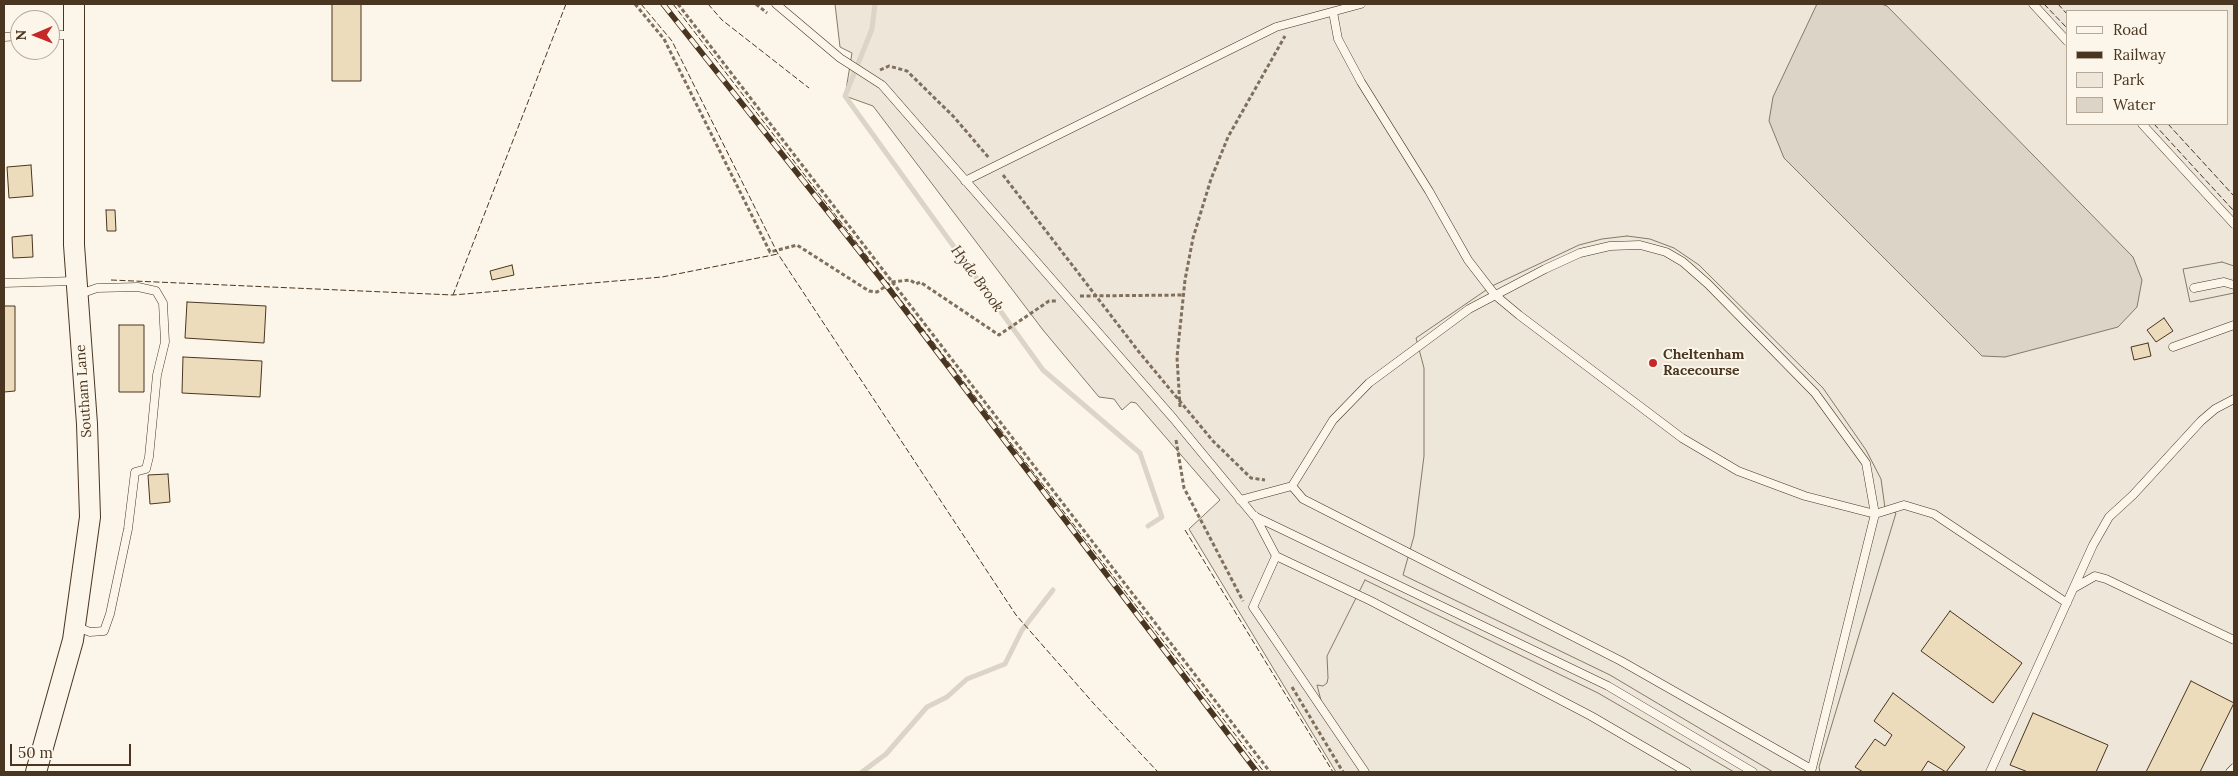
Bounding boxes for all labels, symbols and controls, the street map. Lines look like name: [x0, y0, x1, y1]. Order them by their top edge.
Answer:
north arrow: [10, 10, 60, 60]
legend: [2066, 10, 2228, 125]
text: Road: [2113, 20, 2148, 39]
text: N: [12, 30, 30, 41]
text: Railway: [2113, 45, 2166, 64]
text: Park: [2113, 70, 2144, 89]
text: Water: [2113, 95, 2155, 114]
water label: Hyde Brook: [947, 242, 1007, 316]
street label: Southam Lane: [72, 344, 96, 438]
place label: Cheltenham Racecourse: [1663, 347, 1744, 380]
marker: Cheltenham Racecourse: [1647, 357, 1659, 369]
scale bar: [12, 734, 134, 766]
text: 50 m: [18, 743, 53, 762]

